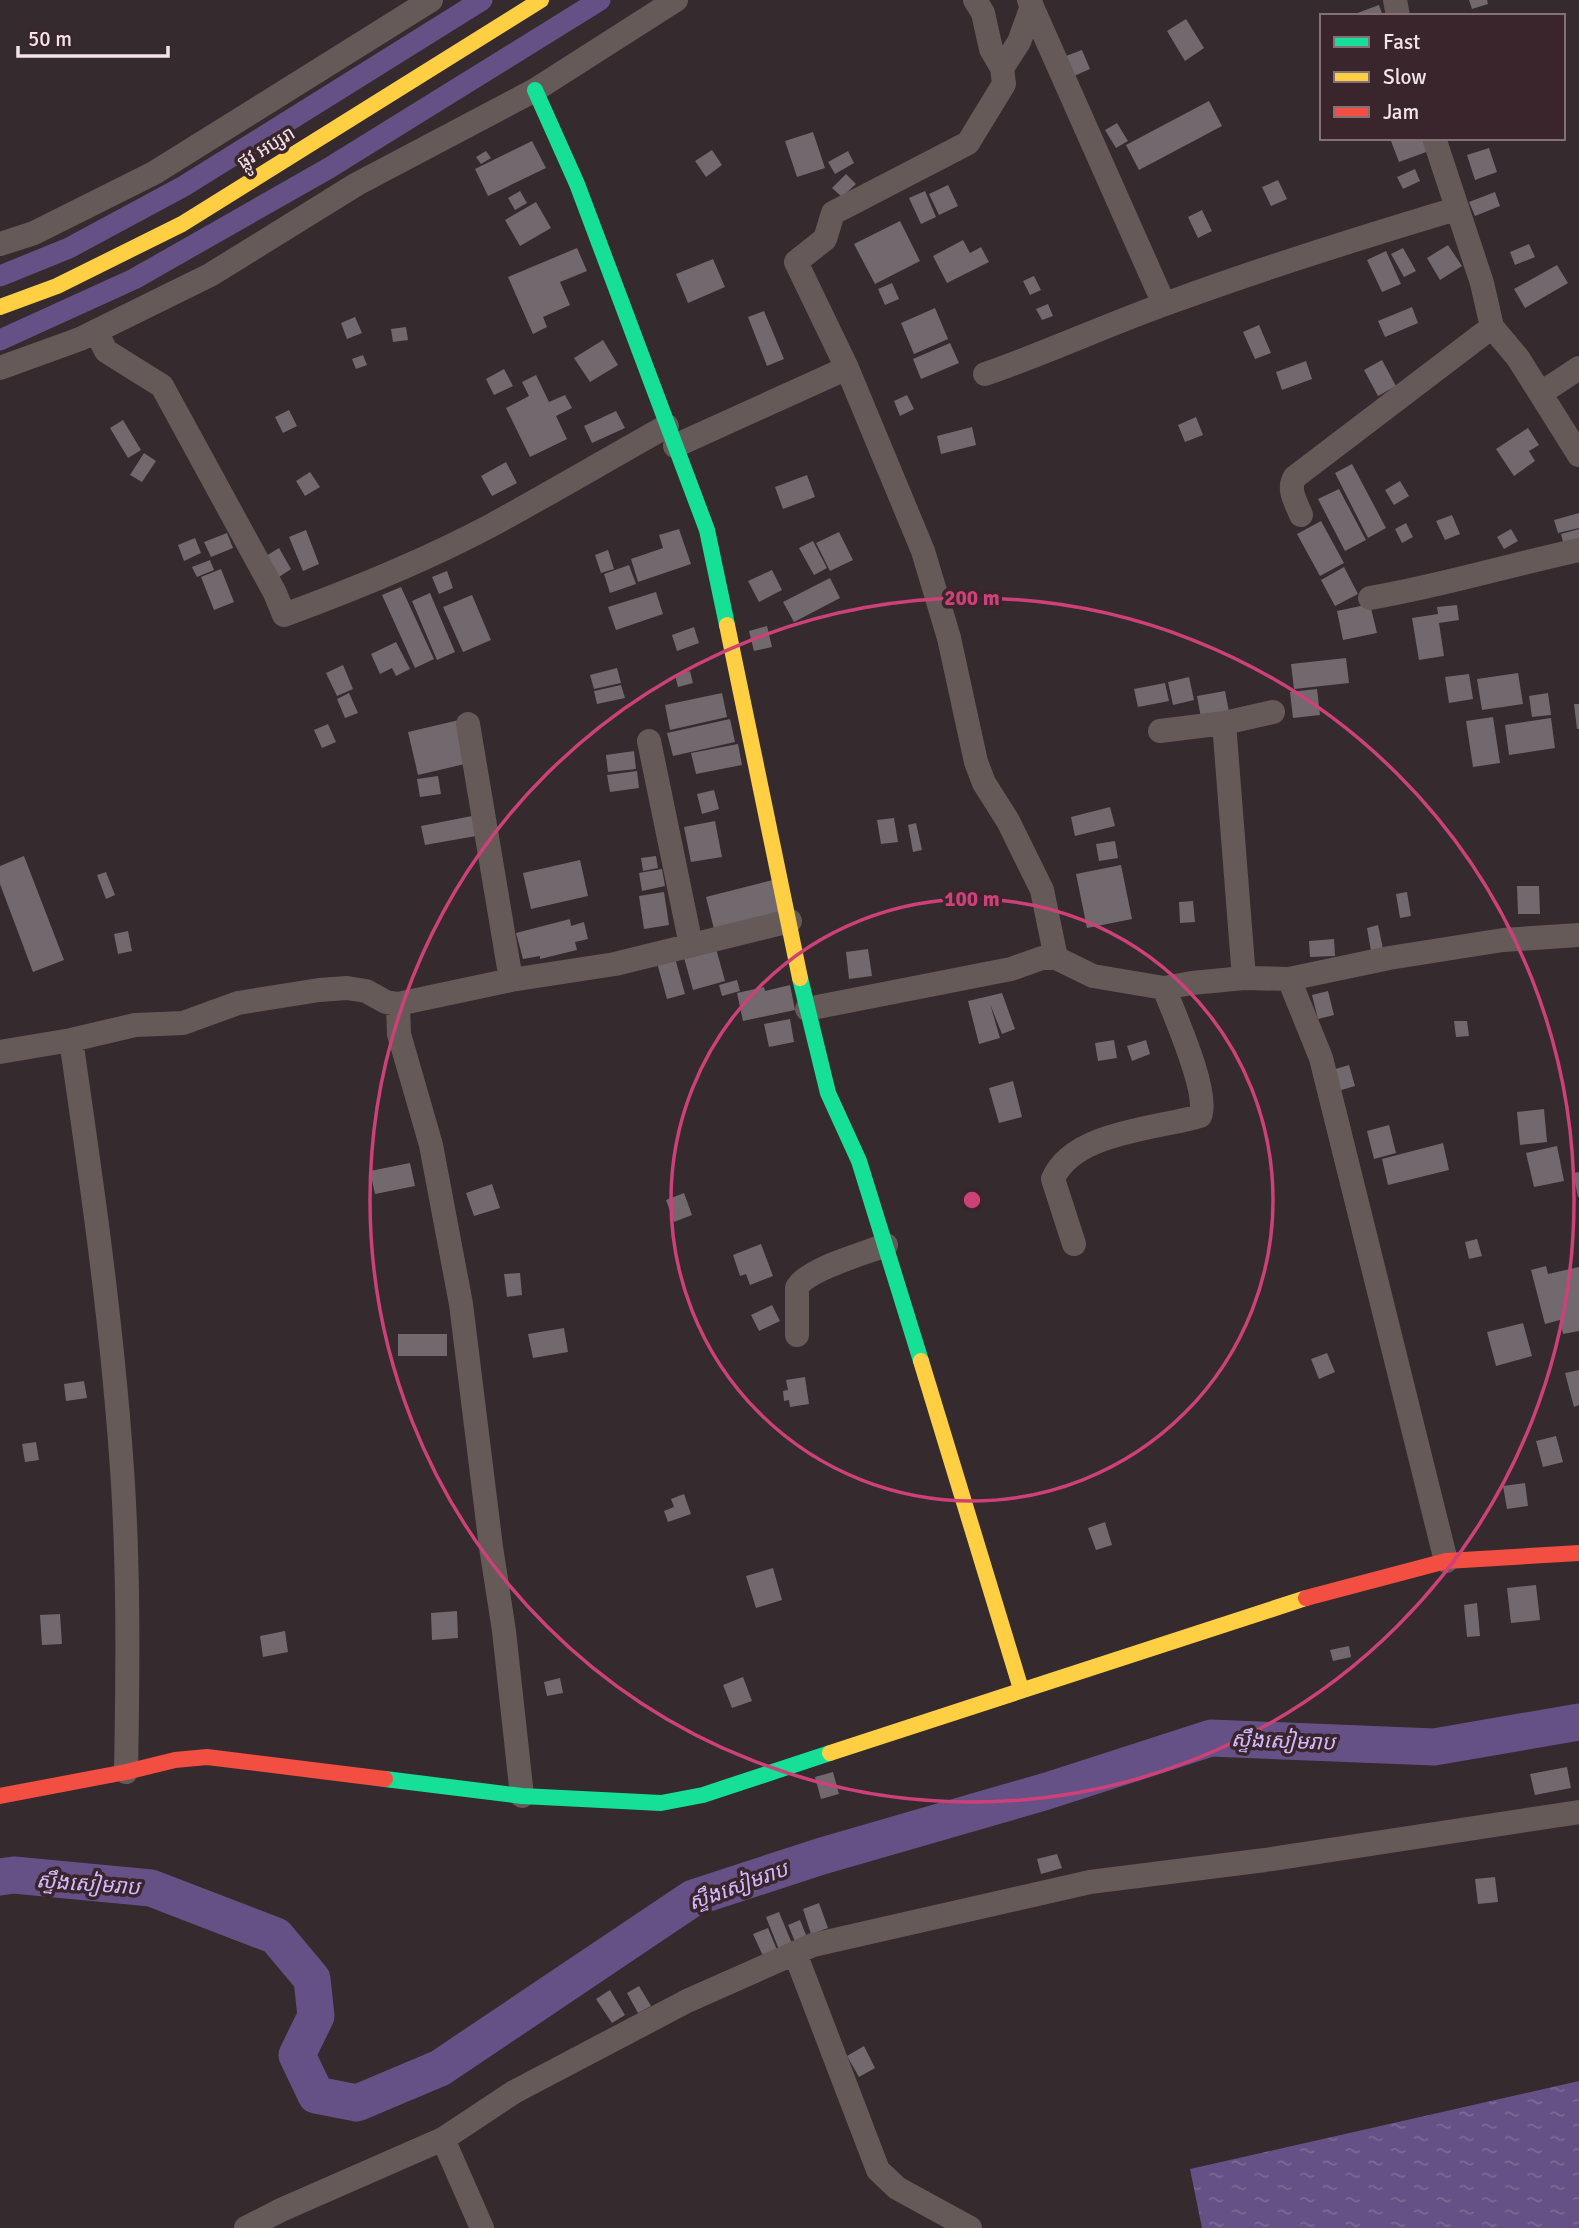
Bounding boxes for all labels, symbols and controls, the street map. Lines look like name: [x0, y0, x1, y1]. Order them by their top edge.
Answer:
scale bar: [18, 14, 168, 58]
legend: [1320, 14, 1565, 140]
text: 50 m: [28, 26, 72, 52]
text: Fast: [1383, 29, 1420, 55]
text: Slow: [1383, 64, 1427, 90]
text: Jam: [1383, 99, 1419, 125]
street label: ផ្លូវ អប្សរា: [232, 121, 302, 179]
text: 200 m: [944, 585, 1000, 611]
text: 100 m: [944, 886, 1000, 912]
centre of rings: [960, 1188, 984, 1212]
water label: ស្ទឹងសៀមរាប: [1231, 1725, 1337, 1756]
water label: ស្ទឹងសៀមរាប: [684, 1854, 793, 1917]
water label: ស្ទឹងសៀមរាប: [35, 1866, 143, 1901]

